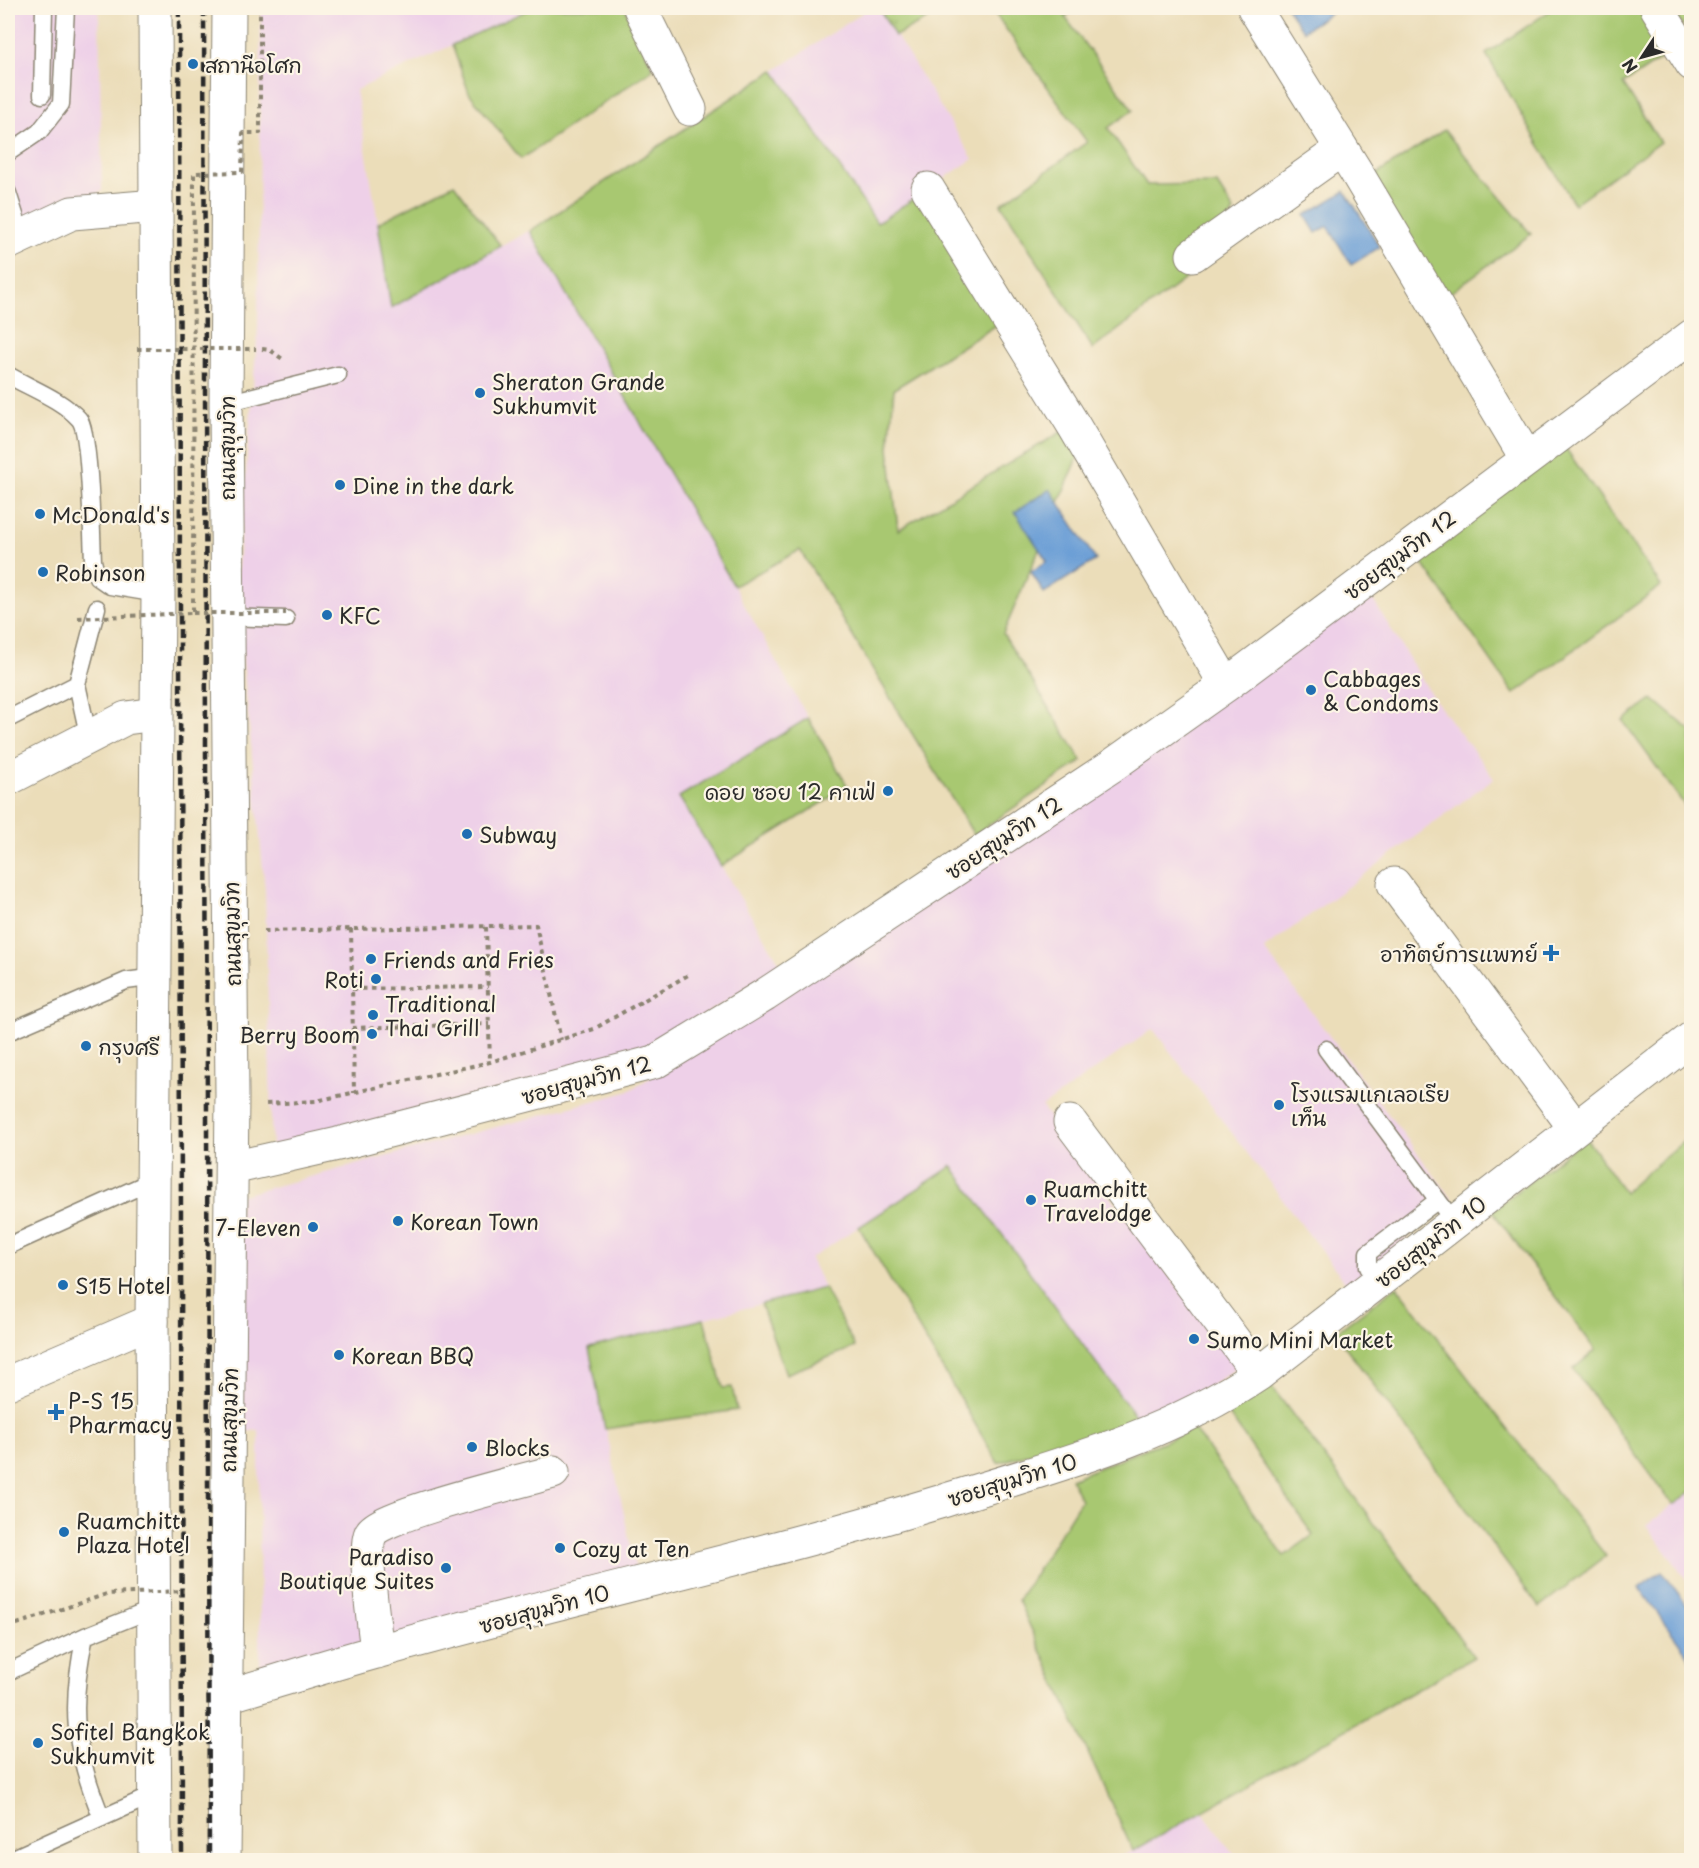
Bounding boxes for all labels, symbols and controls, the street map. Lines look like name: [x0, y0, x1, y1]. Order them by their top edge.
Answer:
north arrow: [1612, 27, 1672, 87]
place label: สถานีอโศก: [205, 48, 302, 80]
text: N: [1616, 54, 1642, 79]
marker: สถานีอโศก: [186, 57, 200, 71]
place label: Sheraton Grande Sukhumvit: [492, 365, 665, 421]
marker: Sheraton Grande Sukhumvit: [473, 386, 487, 400]
street label: ถนนสุขุมวิท: [210, 396, 244, 500]
place label: Dine in the dark: [352, 469, 514, 501]
marker: Dine in the dark: [333, 478, 347, 492]
place label: McDonald's: [52, 498, 170, 530]
street label: ซอยสุขุมวิท 12: [1336, 501, 1463, 608]
marker: McDonald's: [33, 507, 47, 521]
place label: Robinson: [55, 556, 146, 588]
marker: Robinson: [36, 565, 50, 579]
place label: KFC: [339, 599, 381, 631]
marker: KFC: [320, 608, 334, 622]
place label: Cabbages & Condoms: [1323, 662, 1439, 718]
marker: Cabbages & Condoms: [1304, 683, 1318, 697]
place label: ดอย ซอย 12 คาเฟ่: [705, 775, 876, 807]
marker: ดอย ซอย 12 คาเฟ่: [881, 784, 895, 798]
street label: ซอยสุขุมวิท 12: [938, 787, 1069, 888]
place label: Subway: [479, 818, 557, 850]
marker: Subway: [460, 827, 474, 841]
street label: ถนนสุขุมวิท: [214, 881, 250, 987]
place label: อาทิตย์การแพทย์: [1380, 937, 1538, 969]
place label: Friends and Fries: [383, 943, 554, 975]
marker: อาทิตย์การแพทย์: [1542, 944, 1560, 962]
marker: Friends and Fries: [364, 952, 378, 966]
place label: Roti: [324, 963, 364, 995]
marker: Roti: [369, 972, 383, 986]
place label: Traditional Thai Grill: [385, 987, 496, 1043]
marker: Traditional Thai Grill: [366, 1008, 380, 1022]
place label: Berry Boom: [239, 1018, 360, 1050]
marker: Berry Boom: [365, 1027, 379, 1041]
place label: กรุงศรี: [98, 1030, 160, 1064]
marker: กรุงศรี: [79, 1039, 93, 1053]
street label: ซอยสุขุมวิท 12: [518, 1046, 655, 1114]
place label: โรงแรมแกเลอเรีย เท็น: [1291, 1077, 1450, 1133]
marker: โรงแรมแกเลอเรีย เท็น: [1272, 1098, 1286, 1112]
place label: Ruamchitt Travelodge: [1043, 1172, 1152, 1228]
street label: ซอยสุขุมวิท 10: [1367, 1187, 1494, 1296]
marker: Ruamchitt Travelodge: [1024, 1193, 1038, 1207]
place label: Korean Town: [410, 1205, 539, 1237]
place label: 7-Eleven: [215, 1211, 301, 1243]
marker: Korean Town: [391, 1214, 405, 1228]
marker: 7-Eleven: [306, 1220, 320, 1234]
place label: S15 Hotel: [75, 1269, 171, 1301]
marker: S15 Hotel: [56, 1278, 70, 1292]
place label: Sumo Mini Market: [1206, 1323, 1393, 1355]
marker: Sumo Mini Market: [1187, 1332, 1201, 1346]
place label: Korean BBQ: [351, 1339, 474, 1371]
marker: Korean BBQ: [332, 1348, 346, 1362]
street label: ถนนสุขุมวิท: [211, 1367, 247, 1473]
place label: P-S 15 Pharmacy: [68, 1384, 173, 1440]
marker: P-S 15 Pharmacy: [49, 1405, 63, 1419]
place label: Blocks: [484, 1431, 549, 1463]
marker: Blocks: [465, 1440, 479, 1454]
street label: ซอยสุขุมวิท 10: [943, 1444, 1081, 1516]
place label: Ruamchitt Plaza Hotel: [76, 1504, 190, 1560]
marker: Ruamchitt Plaza Hotel: [57, 1525, 71, 1539]
place label: Cozy at Ten: [572, 1532, 690, 1564]
place label: Paradiso Boutique Suites: [278, 1540, 434, 1596]
marker: Cozy at Ten: [553, 1541, 567, 1555]
marker: Paradiso Boutique Suites: [439, 1561, 453, 1575]
street label: ซอยสุขุมวิท 10: [475, 1575, 613, 1643]
place label: Sofitel Bangkok Sukhumvit: [50, 1715, 210, 1771]
marker: Sofitel Bangkok Sukhumvit: [31, 1736, 45, 1750]

